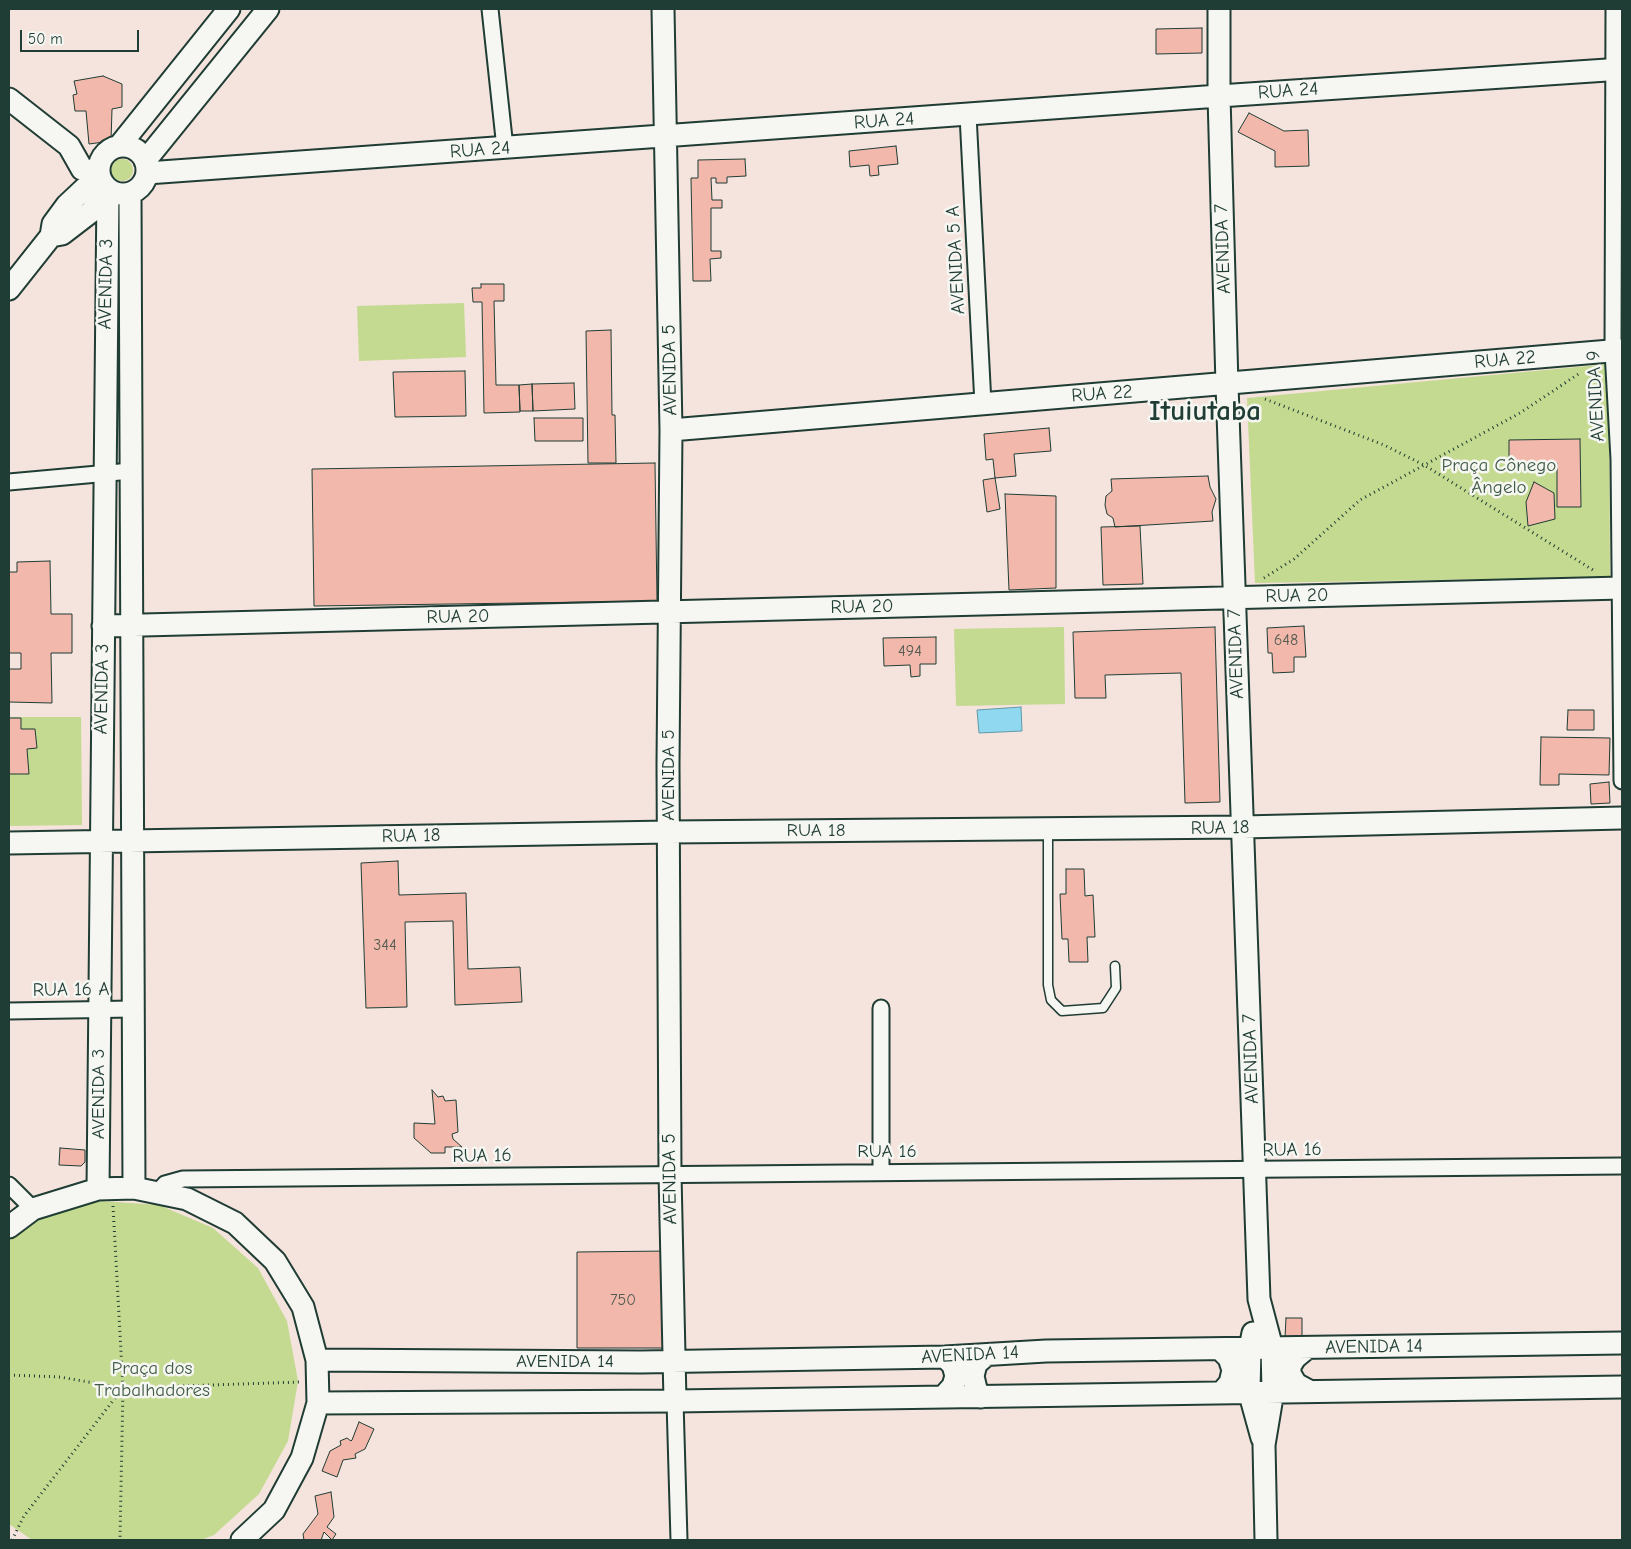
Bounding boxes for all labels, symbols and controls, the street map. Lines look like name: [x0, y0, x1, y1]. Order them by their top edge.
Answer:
scale bar: [22, 20, 141, 52]
text: 50 m: [28, 30, 63, 48]
street label: RUA 24: [1257, 78, 1319, 104]
street label: RUA 24: [853, 108, 915, 134]
street label: RUA 24: [449, 137, 511, 163]
street label: AVENIDA 7: [1210, 204, 1236, 294]
street label: AVENIDA 5 A: [942, 205, 970, 315]
street label: AVENIDA 3: [94, 238, 118, 330]
street label: AVENIDA 5: [658, 324, 682, 416]
street label: RUA 22: [1473, 346, 1537, 374]
street label: AVENIDA 9: [1582, 350, 1610, 442]
street label: RUA 22: [1071, 380, 1133, 408]
district label: Ituiutaba: [1149, 395, 1261, 429]
park label: Praça Cônego Ângelo: [1442, 455, 1556, 499]
street label: RUA 20: [1265, 584, 1329, 608]
street label: RUA 20: [830, 595, 894, 619]
street label: RUA 20: [426, 605, 490, 629]
street label: AVENIDA 7: [1223, 609, 1249, 699]
house number: 648: [1274, 630, 1298, 650]
house number: 494: [898, 641, 922, 661]
street label: AVENIDA 3: [90, 643, 114, 735]
street label: AVENIDA 5: [658, 729, 680, 821]
street label: RUA 18: [1190, 816, 1250, 840]
street label: RUA 18: [787, 820, 845, 842]
street label: RUA 18: [381, 824, 441, 848]
house number: 344: [373, 935, 397, 955]
street label: RUA 16 A: [32, 978, 110, 1002]
street label: AVENIDA 7: [1238, 1014, 1264, 1104]
street label: AVENIDA 3: [88, 1049, 110, 1139]
street label: AVENIDA 5: [658, 1133, 682, 1225]
street label: RUA 16: [1262, 1138, 1322, 1162]
street label: RUA 16: [857, 1141, 917, 1163]
street label: RUA 16: [452, 1144, 512, 1168]
house number: 750: [610, 1290, 636, 1310]
street label: AVENIDA 14: [1325, 1335, 1423, 1359]
street label: AVENIDA 14: [921, 1341, 1019, 1369]
street label: AVENIDA 14: [516, 1351, 614, 1373]
park label: Praça dos Trabalhadores: [94, 1358, 210, 1402]

